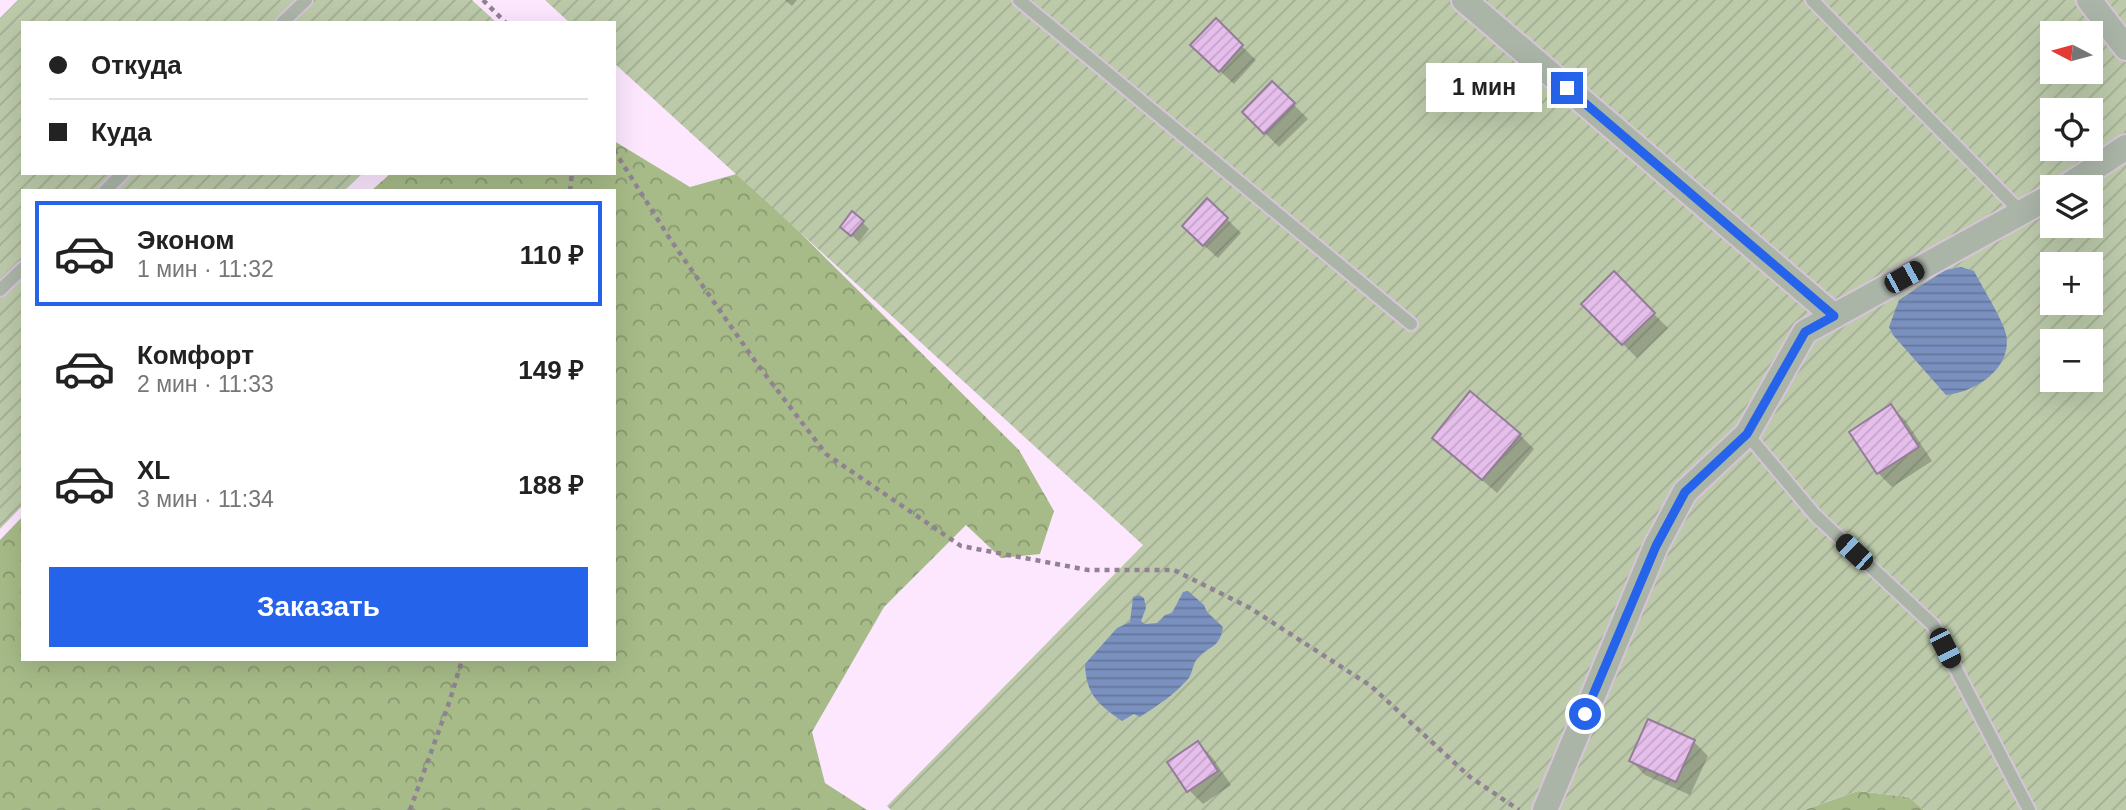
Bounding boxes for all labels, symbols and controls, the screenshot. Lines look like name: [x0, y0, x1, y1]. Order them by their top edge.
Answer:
north arrow: [2040, 21, 2104, 84]
map controls: [2040, 21, 2103, 392]
text: Откуда: [91, 50, 182, 80]
callout: 1 мин: [1427, 64, 1542, 112]
route end: [1551, 72, 1583, 104]
text: 1 мин: [1452, 74, 1516, 100]
button: locate: [2040, 98, 2103, 161]
text: Куда: [91, 117, 152, 147]
button: layers: [2040, 175, 2103, 238]
icon: car: [53, 222, 116, 285]
text: Эконом: [137, 225, 235, 255]
text: 110 ₽: [520, 240, 584, 270]
button: +: [2040, 252, 2103, 315]
text: 1 мин · 11:32: [137, 256, 274, 282]
car: [1881, 258, 1928, 296]
button: −: [2040, 329, 2103, 392]
icon: car: [53, 337, 116, 400]
text: Комфорт: [137, 340, 254, 370]
text: 149 ₽: [518, 355, 584, 385]
text: 2 мин · 11:33: [137, 371, 274, 397]
icon: car: [53, 452, 116, 515]
text: XL: [137, 455, 170, 485]
text: 188 ₽: [518, 470, 584, 500]
text: 3 мин · 11:34: [137, 486, 274, 512]
car: [1832, 530, 1877, 574]
button: Заказать: [49, 567, 588, 647]
car: [1927, 625, 1964, 671]
route start: [1569, 698, 1601, 730]

